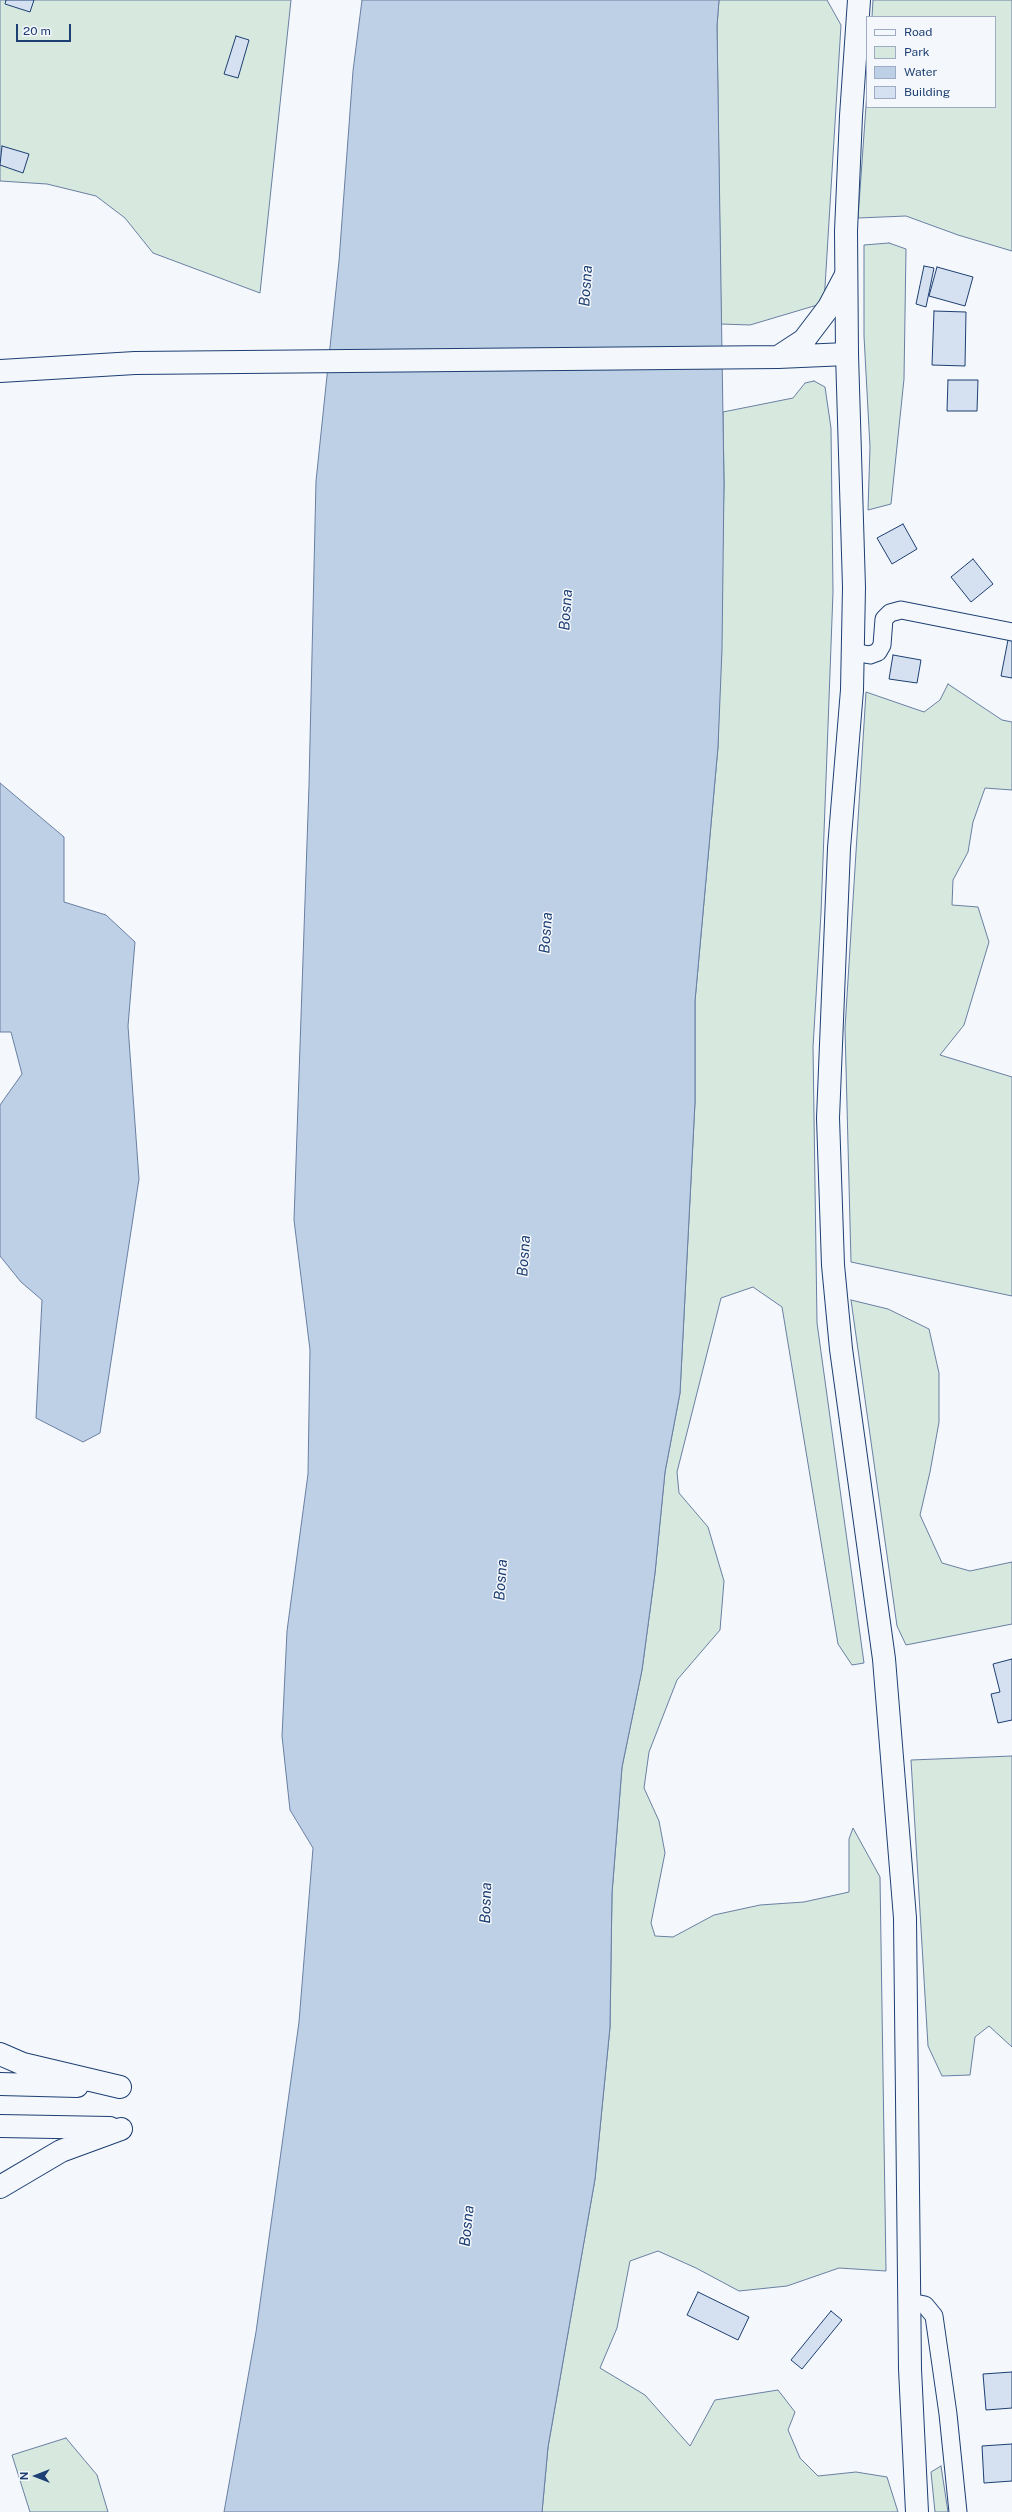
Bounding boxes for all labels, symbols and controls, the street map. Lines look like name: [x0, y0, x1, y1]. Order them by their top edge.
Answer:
scale bar: [18, 16, 73, 42]
legend: [866, 16, 996, 108]
text: 20 m: [23, 24, 51, 38]
text: Road: [904, 25, 932, 39]
text: Park: [904, 45, 930, 59]
text: Water: [904, 65, 937, 79]
text: Building: [904, 85, 950, 99]
water label: Bosna: [576, 265, 596, 307]
water label: Bosna: [556, 589, 576, 631]
water label: Bosna: [536, 912, 556, 954]
water label: Bosna: [514, 1235, 534, 1277]
water label: Bosna: [491, 1559, 511, 1601]
water label: Bosna: [476, 1882, 496, 1924]
water label: Bosna: [456, 2204, 478, 2248]
north arrow: [16, 2456, 56, 2496]
text: N: [18, 2472, 30, 2480]

